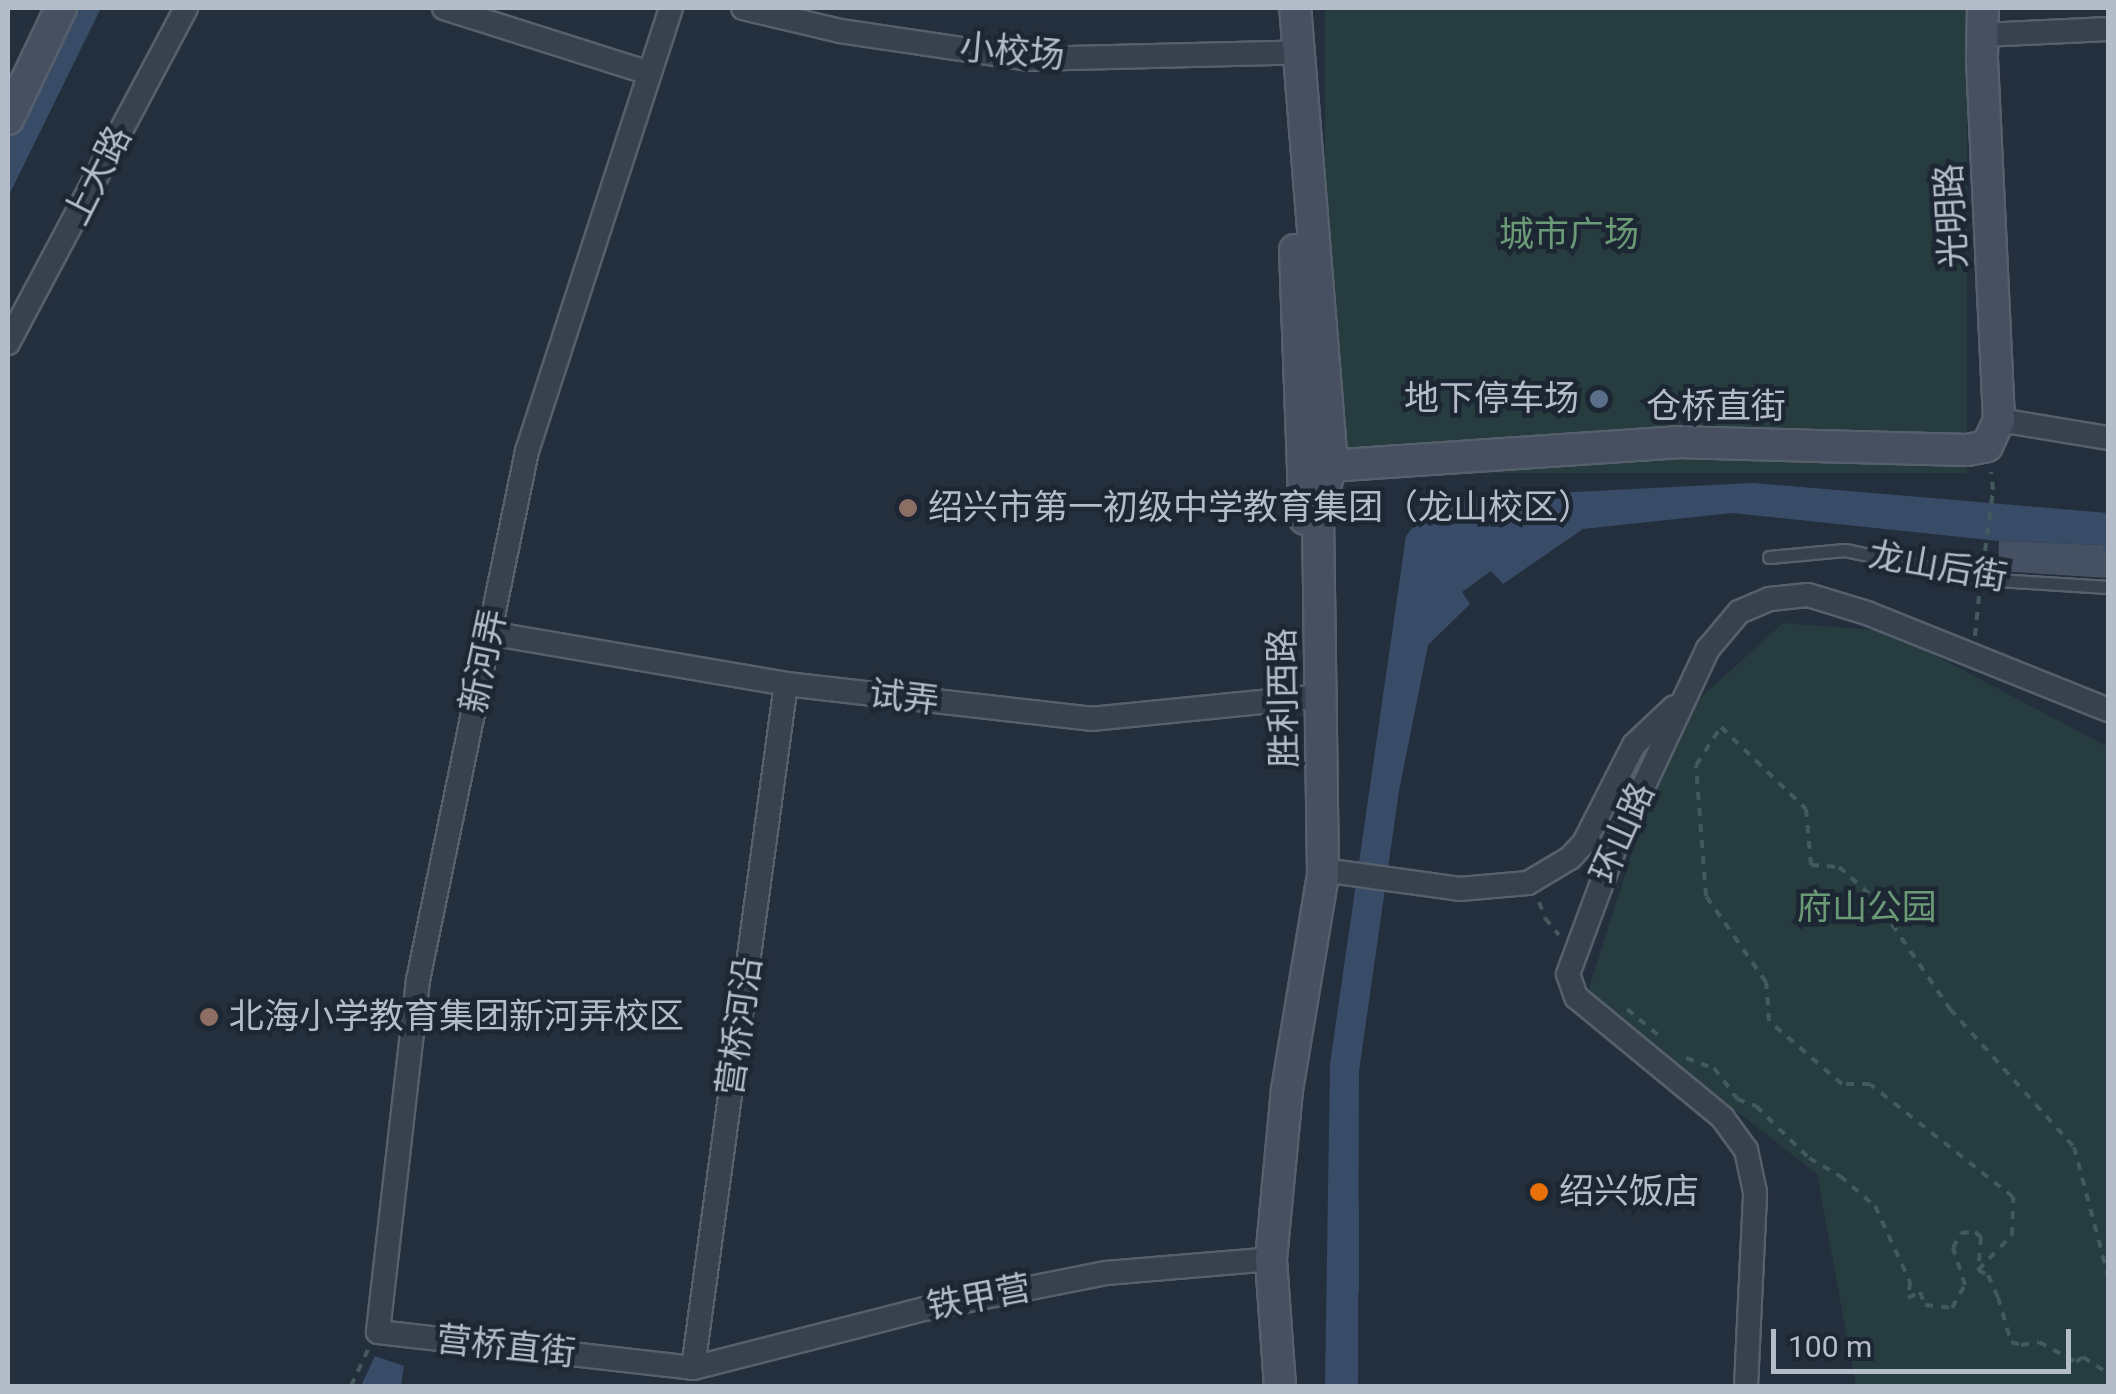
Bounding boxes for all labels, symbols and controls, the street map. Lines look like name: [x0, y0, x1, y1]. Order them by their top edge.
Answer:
street label: 小校场: [958, 27, 1066, 77]
street label: 上大路: [55, 120, 141, 232]
street label: 光明路: [1928, 162, 1976, 270]
park label: 城市广场: [1499, 214, 1639, 256]
place label: 地下停车场: [1404, 378, 1579, 420]
street label: 仓桥直街: [1646, 386, 1786, 428]
marker: 地下停车场: [1588, 388, 1610, 410]
place label: 绍兴市第一初级中学教育集团（龙山校区）: [928, 487, 1593, 529]
marker: 绍兴市第一初级中学教育集团（龙山校区）: [897, 497, 919, 519]
street label: 龙山后街: [1865, 534, 2011, 600]
street label: 新河弄: [453, 605, 515, 717]
street label: 胜利西路: [1262, 628, 1306, 768]
street label: 试弄: [867, 673, 941, 723]
street label: 环山路: [1582, 776, 1664, 890]
park label: 府山公园: [1797, 887, 1937, 929]
street label: 营桥河沿: [709, 954, 771, 1098]
place label: 北海小学教育集团新河弄校区: [229, 996, 684, 1038]
marker: 北海小学教育集团新河弄校区: [198, 1006, 220, 1028]
place label: 绍兴饭店: [1559, 1171, 1699, 1213]
marker: 绍兴饭店: [1528, 1181, 1550, 1203]
street label: 铁甲营: [923, 1267, 1035, 1329]
scale bar: [1776, 1309, 2076, 1371]
street label: 营桥直街: [434, 1319, 578, 1375]
text: 100 m: [1788, 1329, 1872, 1364]

